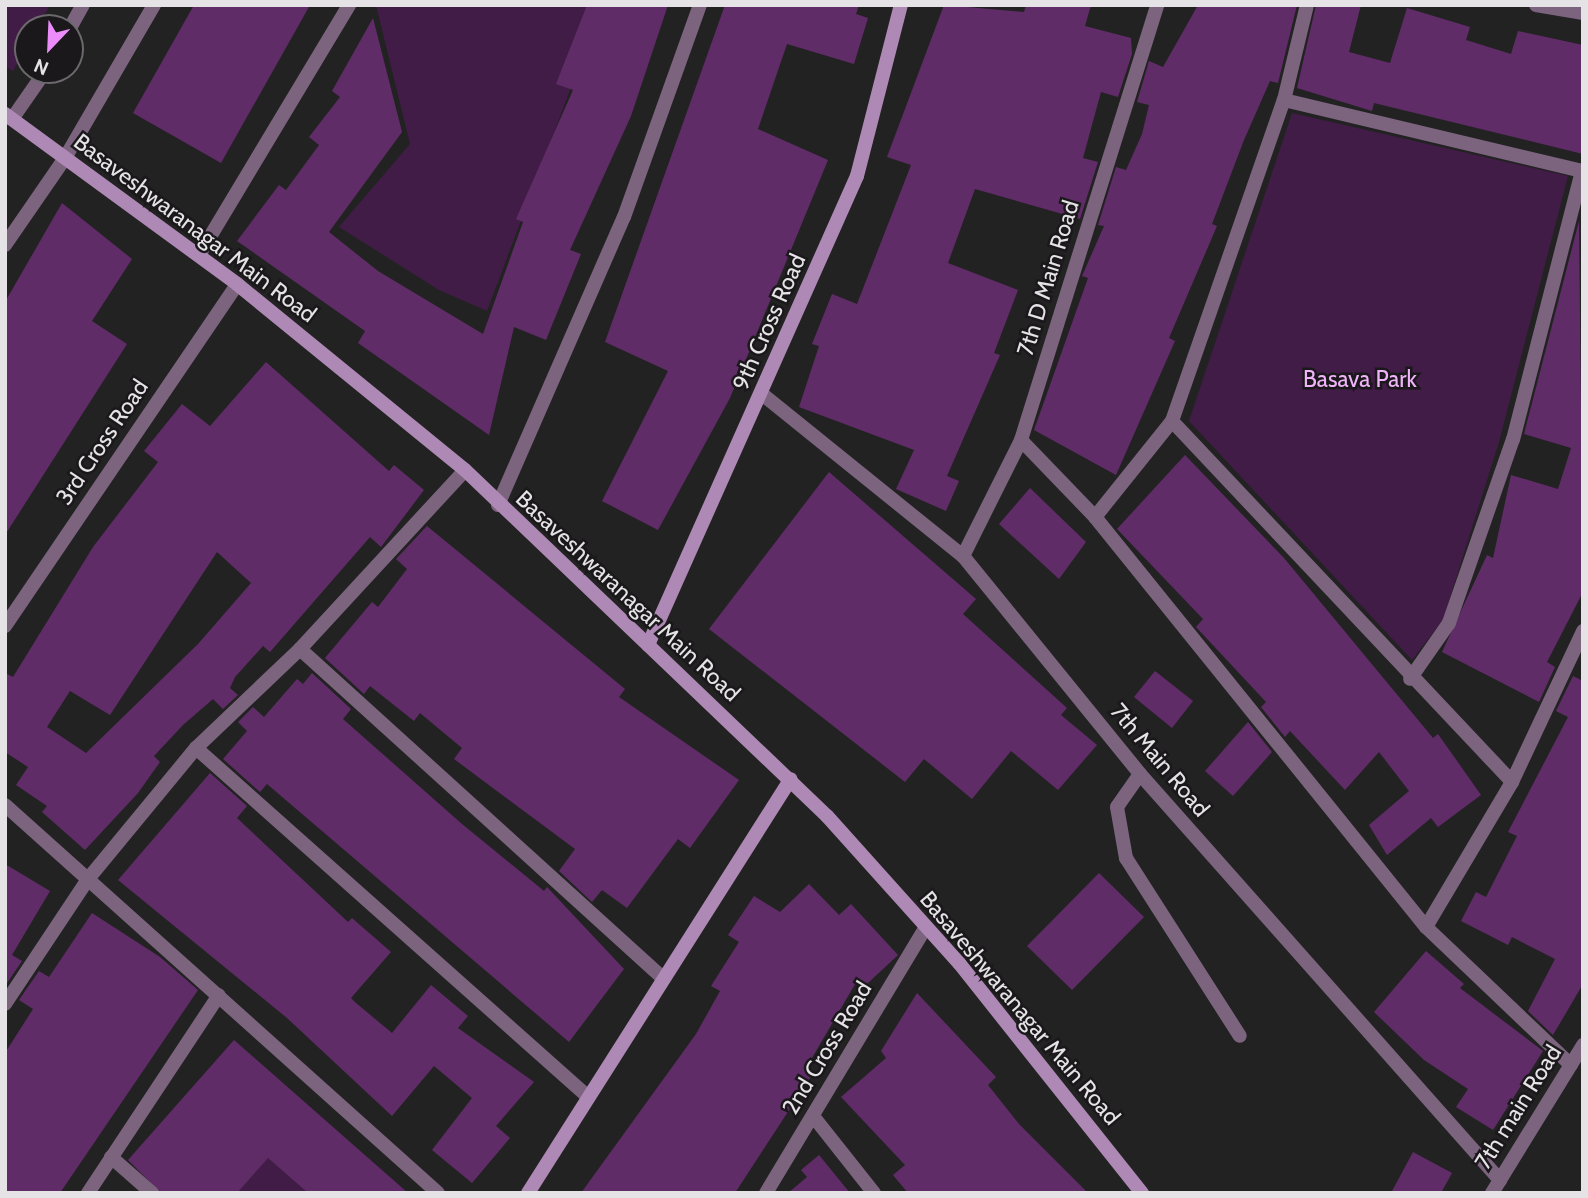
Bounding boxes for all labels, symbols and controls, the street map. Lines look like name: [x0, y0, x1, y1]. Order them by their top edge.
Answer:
north arrow: [14, 14, 84, 84]
text: N: [31, 54, 52, 80]
street label: Basaveshwaranagar Main Road: [68, 128, 322, 328]
street label: 7th D Main Road: [1011, 197, 1085, 359]
street label: 9th Cross Road: [727, 250, 811, 394]
park label: Basava Park: [1303, 365, 1417, 393]
street label: 3rd Cross Road: [50, 374, 154, 510]
street label: Basaveshwaranagar Main Road: [510, 485, 746, 707]
street label: 7th Main Road: [1105, 698, 1215, 822]
street label: Basaveshwaranagar Main Road: [914, 886, 1126, 1130]
street label: 2nd Cross Road: [776, 976, 878, 1120]
street label: 7th main Road: [1469, 1040, 1567, 1174]

